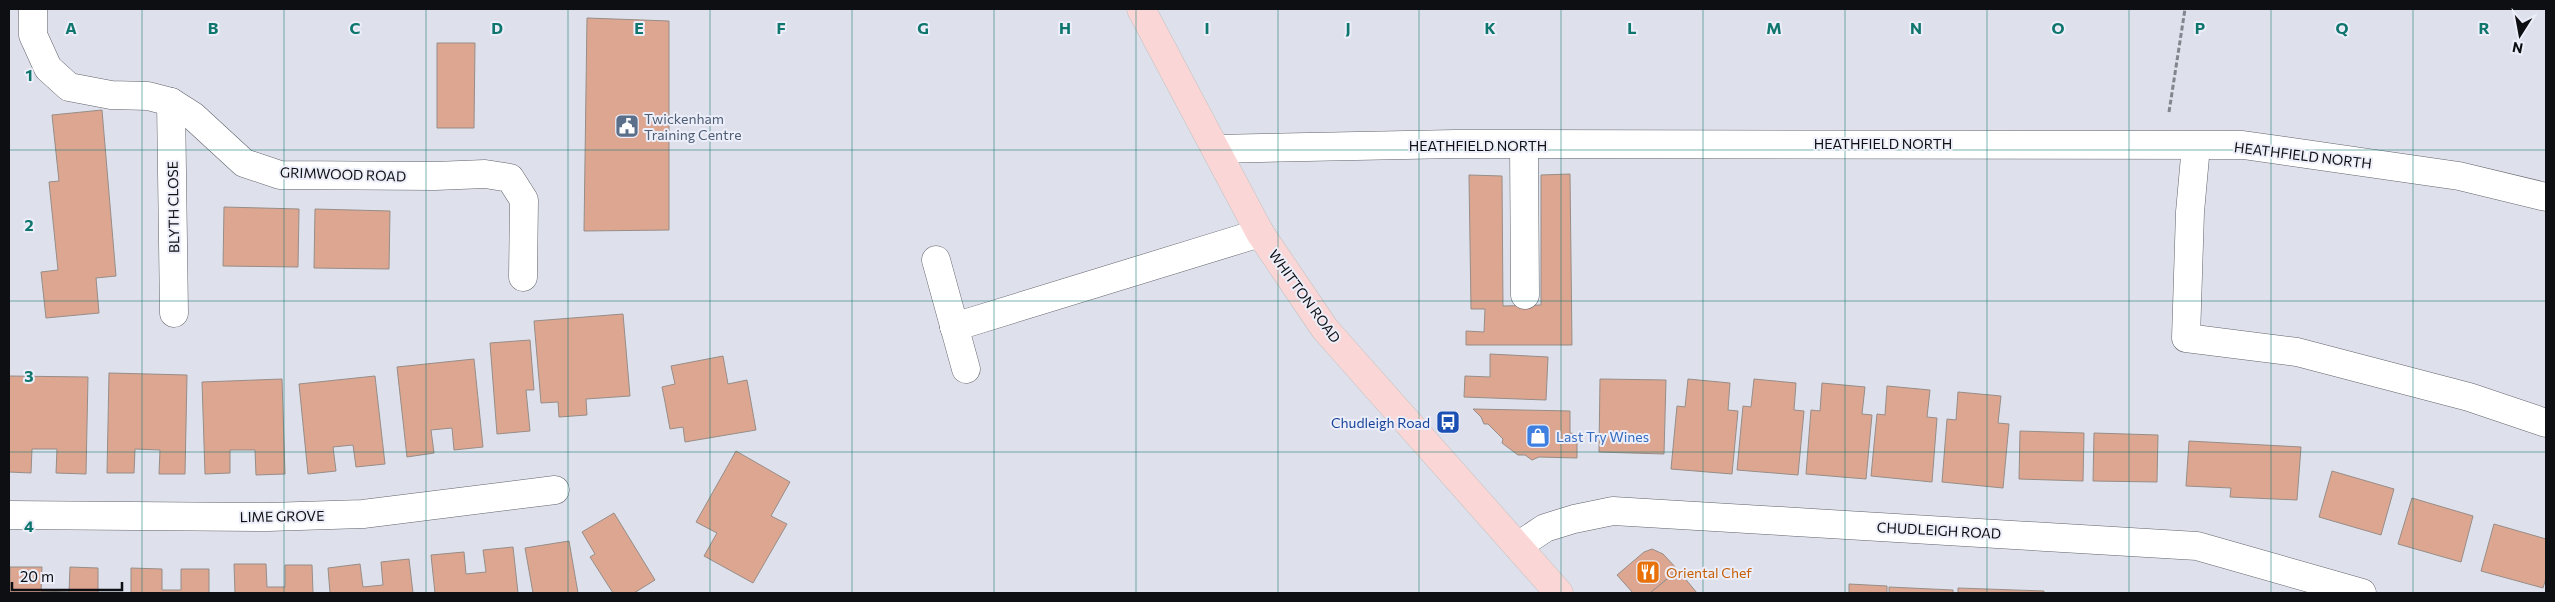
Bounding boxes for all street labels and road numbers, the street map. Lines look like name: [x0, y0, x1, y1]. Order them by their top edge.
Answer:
street label: HEATHFIELD NORTH: [1814, 135, 1952, 152]
street label: HEATHFIELD NORTH: [1409, 137, 1547, 154]
street label: HEATHFIELD NORTH: [2233, 138, 2373, 172]
street label: BLYTH CLOSE: [164, 161, 182, 253]
street label: GRIMWOOD ROAD: [280, 163, 406, 185]
street label: WHITTON ROAD: [1265, 246, 1345, 346]
street label: LIME GROVE: [239, 507, 325, 525]
street label: CHUDLEIGH ROAD: [1876, 518, 2002, 542]

